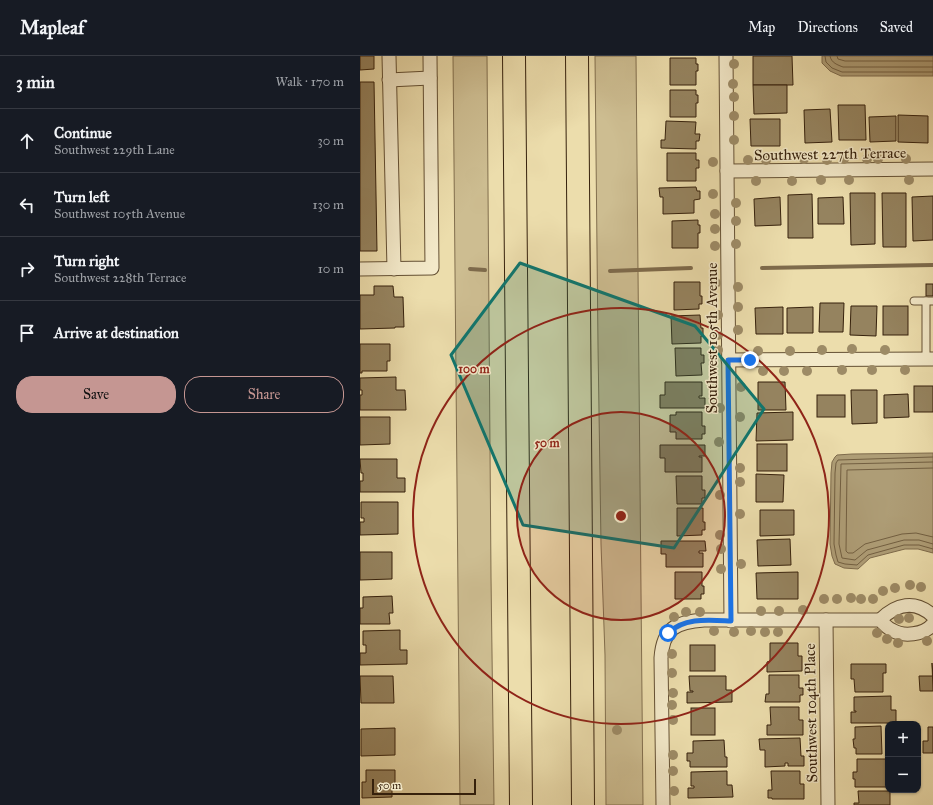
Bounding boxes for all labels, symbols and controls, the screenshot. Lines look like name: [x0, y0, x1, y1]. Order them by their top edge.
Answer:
text: Mapleaf: [20, 16, 84, 39]
text: Map: [748, 19, 775, 36]
text: Directions: [797, 19, 858, 36]
text: Saved: [880, 19, 913, 36]
text: 3 min: [16, 72, 55, 93]
text: Walk · 170 m: [275, 74, 344, 90]
text: Continue: [54, 124, 112, 142]
icon: ahead: [16, 130, 38, 152]
text: 30 m: [318, 133, 344, 149]
text: Southwest 229th Lane: [54, 142, 175, 158]
street label: Southwest 227th Terrace: [754, 144, 906, 164]
text: Turn left: [54, 188, 110, 206]
icon: left: [16, 194, 38, 216]
text: 130 m: [312, 197, 344, 213]
text: Southwest 105th Avenue: [54, 206, 185, 222]
text: Turn right: [54, 252, 119, 270]
icon: right: [16, 258, 38, 280]
text: 10 m: [318, 261, 344, 277]
street label: Southwest 105th Avenue: [703, 262, 721, 414]
text: Southwest 228th Terrace: [54, 270, 186, 286]
icon: arrive: [16, 322, 38, 344]
text: Arrive at destination: [54, 324, 179, 342]
route end: [741, 351, 759, 369]
text: 100 m: [458, 362, 491, 376]
button: Save: [16, 376, 176, 413]
button: Share: [184, 376, 344, 413]
text: 50 m: [534, 436, 561, 450]
centre of rings: [614, 509, 628, 523]
route start: [659, 624, 677, 642]
street label: Southwest 104th Place: [801, 643, 821, 783]
map controls: [885, 721, 921, 793]
button: +: [885, 721, 921, 757]
button: −: [885, 757, 921, 793]
scale bar: [372, 777, 476, 796]
text: 50 m: [378, 779, 401, 792]

